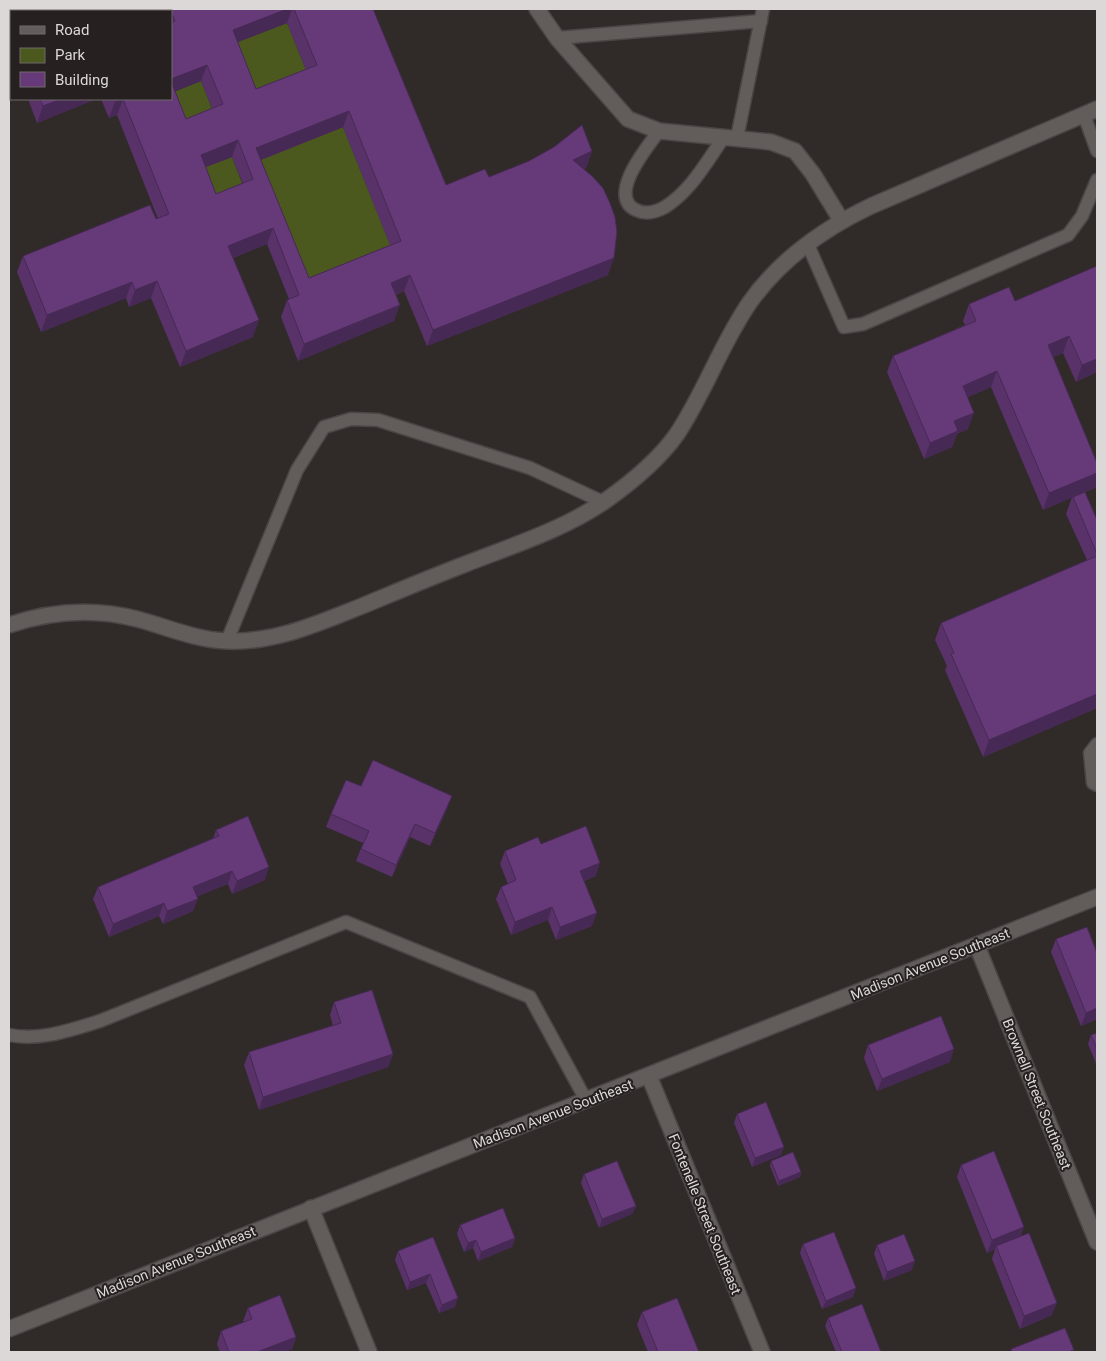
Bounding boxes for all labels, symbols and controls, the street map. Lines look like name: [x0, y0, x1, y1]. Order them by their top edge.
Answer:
legend: [10, 10, 172, 100]
text: Road: [55, 21, 89, 39]
text: Park: [55, 46, 86, 64]
text: Building: [55, 71, 109, 89]
street label: Madison Avenue Southeast: [848, 925, 1012, 1003]
street label: Brownell Street Southeast: [999, 1016, 1075, 1172]
street label: Madison Avenue Southeast: [471, 1076, 636, 1152]
street label: Fontenelle Street Southeast: [665, 1131, 745, 1297]
street label: Madison Avenue Southeast: [94, 1223, 258, 1301]

